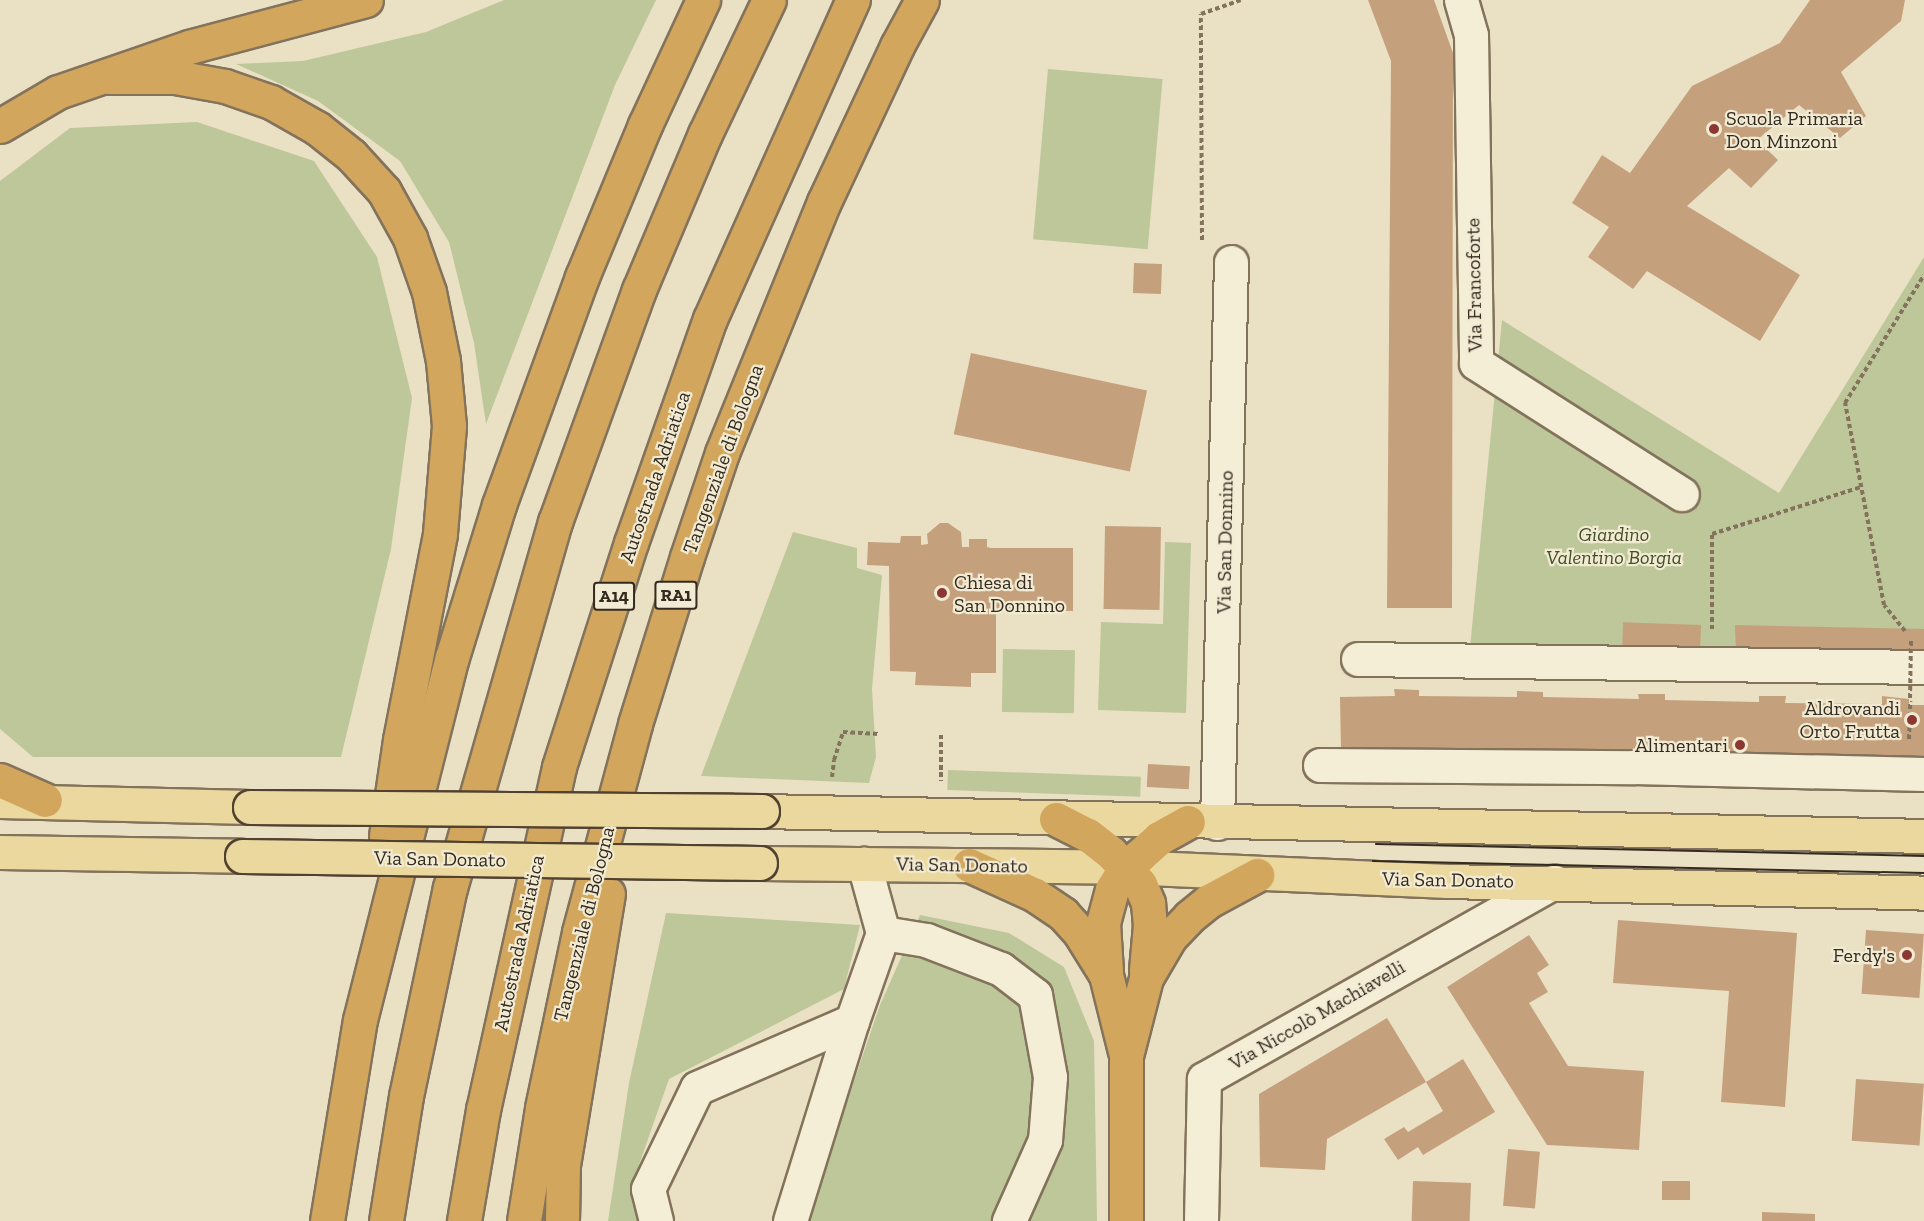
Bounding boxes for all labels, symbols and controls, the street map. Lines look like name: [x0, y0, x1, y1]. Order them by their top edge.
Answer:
place label: Scuola Primaria Don Minzoni: [1726, 106, 1863, 153]
marker: Scuola Primaria Don Minzoni: [1707, 122, 1721, 136]
street label: Via Francoforte: [1461, 218, 1487, 352]
street label: Tangenziale di Bologna: [678, 361, 768, 557]
street label: Autostrada Adriatica: [614, 388, 696, 566]
street label: Via San Donnino: [1212, 470, 1238, 614]
park label: Giardino Valentino Borgia: [1546, 523, 1682, 570]
place label: Chiesa di San Donnino: [954, 570, 1065, 617]
road number: RA1: [654, 580, 698, 610]
road number: A14: [593, 581, 635, 611]
marker: Chiesa di San Donnino: [935, 586, 949, 600]
place label: Aldrovandi Orto Frutta: [1800, 696, 1900, 743]
marker: Aldrovandi Orto Frutta: [1905, 713, 1919, 727]
place label: Alimentari: [1635, 733, 1728, 757]
marker: Alimentari: [1733, 738, 1747, 752]
street label: Tangenziale di Bologna: [548, 824, 620, 1024]
street label: Via San Donato: [374, 846, 506, 872]
street label: Autostrada Adriatica: [489, 852, 549, 1034]
street label: Via San Donato: [896, 852, 1028, 878]
street label: Via San Donato: [1382, 867, 1514, 893]
place label: Ferdy's: [1833, 943, 1895, 967]
marker: Ferdy's: [1900, 948, 1914, 962]
street label: Via Niccolò Machiavelli: [1225, 955, 1409, 1075]

